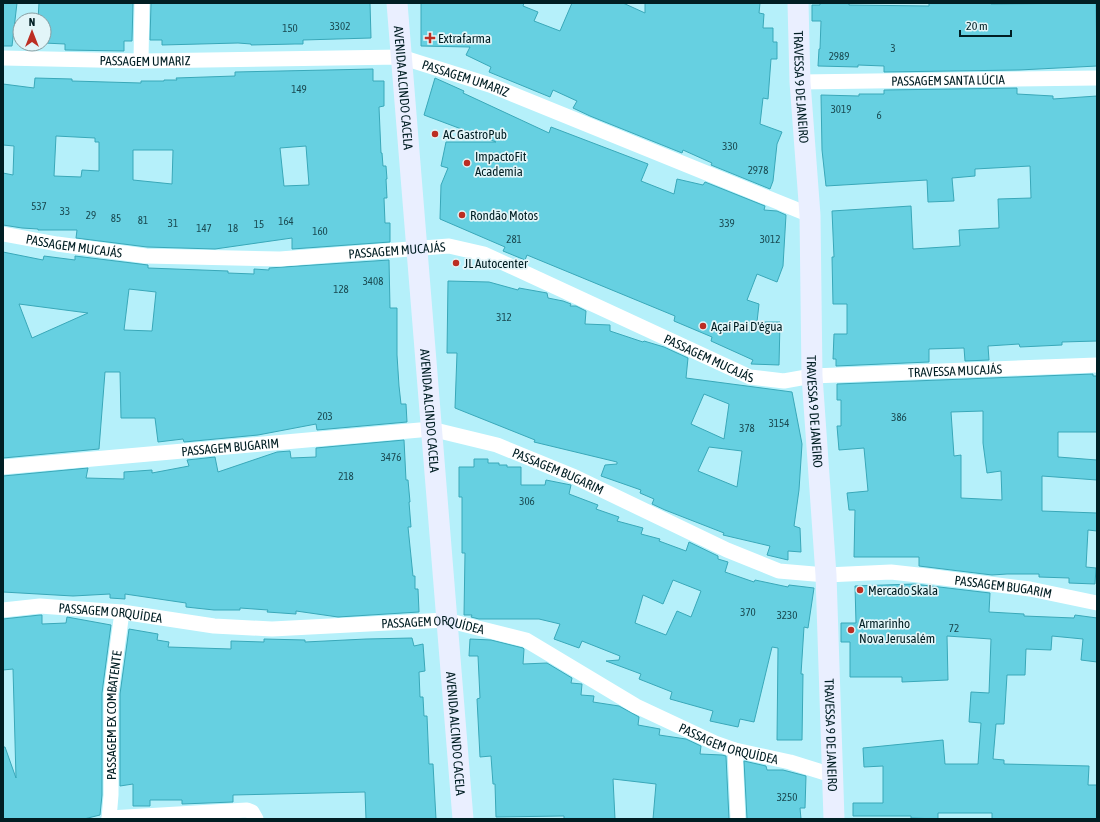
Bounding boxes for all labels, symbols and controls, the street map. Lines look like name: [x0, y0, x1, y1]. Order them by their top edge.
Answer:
north arrow: [12, 12, 52, 52]
scale bar: [960, 12, 1011, 38]
text: N: [29, 16, 35, 28]
text: 20 m: [966, 19, 988, 33]
house number: 3302: [330, 20, 350, 32]
house number: 150: [282, 22, 298, 34]
street label: AVENIDA ALCINDO CACELA: [391, 25, 416, 151]
street label: TRAVESSA 9 DE JANEIRO: [791, 30, 812, 144]
place label: Extrafarma: [438, 31, 491, 46]
marker: Extrafarma: [425, 33, 435, 43]
house number: 3: [890, 42, 896, 54]
house number: 2989: [829, 50, 849, 62]
street label: PASSAGEM UMARIZ: [99, 53, 191, 69]
street label: PASSAGEM UMARIZ: [420, 57, 511, 100]
street label: PASSAGEM SANTA LÚCIA: [891, 72, 1006, 89]
house number: 149: [291, 83, 307, 95]
house number: 3019: [831, 103, 851, 115]
house number: 6: [876, 109, 882, 121]
place label: AC GastroPub: [443, 127, 507, 142]
marker: AC GastroPub: [430, 129, 440, 139]
house number: 330: [722, 140, 738, 152]
place label: ImpactoFit Academia: [475, 149, 527, 179]
marker: ImpactoFit Academia: [462, 158, 472, 168]
house number: 2978: [748, 164, 768, 176]
house number: 537: [31, 200, 47, 212]
house number: 33: [60, 205, 70, 217]
place label: Rondão Motos: [470, 208, 539, 223]
house number: 29: [86, 209, 96, 221]
marker: Rondão Motos: [457, 210, 467, 220]
house number: 85: [111, 212, 121, 224]
house number: 81: [138, 214, 148, 226]
house number: 164: [278, 215, 294, 227]
house number: 31: [168, 217, 178, 229]
house number: 339: [719, 217, 735, 229]
house number: 15: [254, 218, 264, 230]
house number: 147: [196, 222, 212, 234]
house number: 18: [228, 222, 238, 234]
house number: 160: [312, 225, 328, 237]
street label: PASSAGEM MUCAJÁS: [25, 231, 124, 261]
house number: 281: [506, 233, 522, 245]
house number: 3012: [760, 233, 780, 245]
street label: PASSAGEM MUCAJÁS: [348, 239, 446, 262]
place label: JL Autocenter: [464, 256, 528, 271]
marker: JL Autocenter: [451, 258, 461, 268]
house number: 3408: [363, 275, 383, 287]
house number: 128: [333, 283, 349, 295]
house number: 312: [496, 311, 512, 323]
place label: Açaí Pai D'égua: [711, 319, 783, 334]
marker: Açaí Pai D'égua: [698, 321, 708, 331]
street label: PASSAGEM MUCAJÁS: [662, 331, 755, 385]
street label: AVENIDA ALCINDO CACELA: [417, 348, 442, 474]
street label: TRAVESSA 9 DE JANEIRO: [804, 355, 825, 469]
street label: TRAVESSA MUCAJÁS: [908, 362, 1003, 380]
house number: 203: [317, 410, 333, 422]
house number: 386: [891, 411, 907, 423]
house number: 3154: [769, 417, 789, 429]
house number: 378: [739, 422, 755, 434]
street label: PASSAGEM BUGARIM: [181, 436, 280, 459]
street label: PASSAGEM BUGARIM: [510, 445, 606, 498]
house number: 3476: [381, 451, 401, 463]
house number: 218: [338, 470, 354, 482]
house number: 306: [519, 495, 535, 507]
street label: PASSAGEM BUGARIM: [954, 573, 1053, 601]
place label: Mercado Skala: [868, 583, 938, 598]
marker: Mercado Skala: [855, 585, 865, 595]
street label: PASSAGEM ORQUÍDEA: [58, 600, 164, 626]
house number: 370: [740, 606, 756, 618]
house number: 3230: [777, 609, 797, 621]
street label: PASSAGEM ORQUÍDEA: [381, 613, 486, 637]
place label: Armarinho Nova Jerusalém: [859, 616, 935, 646]
house number: 72: [949, 622, 959, 634]
marker: Armarinho Nova Jerusalém: [846, 625, 856, 635]
street label: PASSAGEM EX COMBATENTE: [104, 649, 125, 780]
street label: AVENIDA ALCINDO CACELA: [443, 671, 468, 797]
street label: TRAVESSA 9 DE JANEIRO: [821, 678, 840, 792]
street label: PASSAGEM ORQUÍDEA: [676, 720, 780, 767]
house number: 3250: [777, 791, 797, 803]

